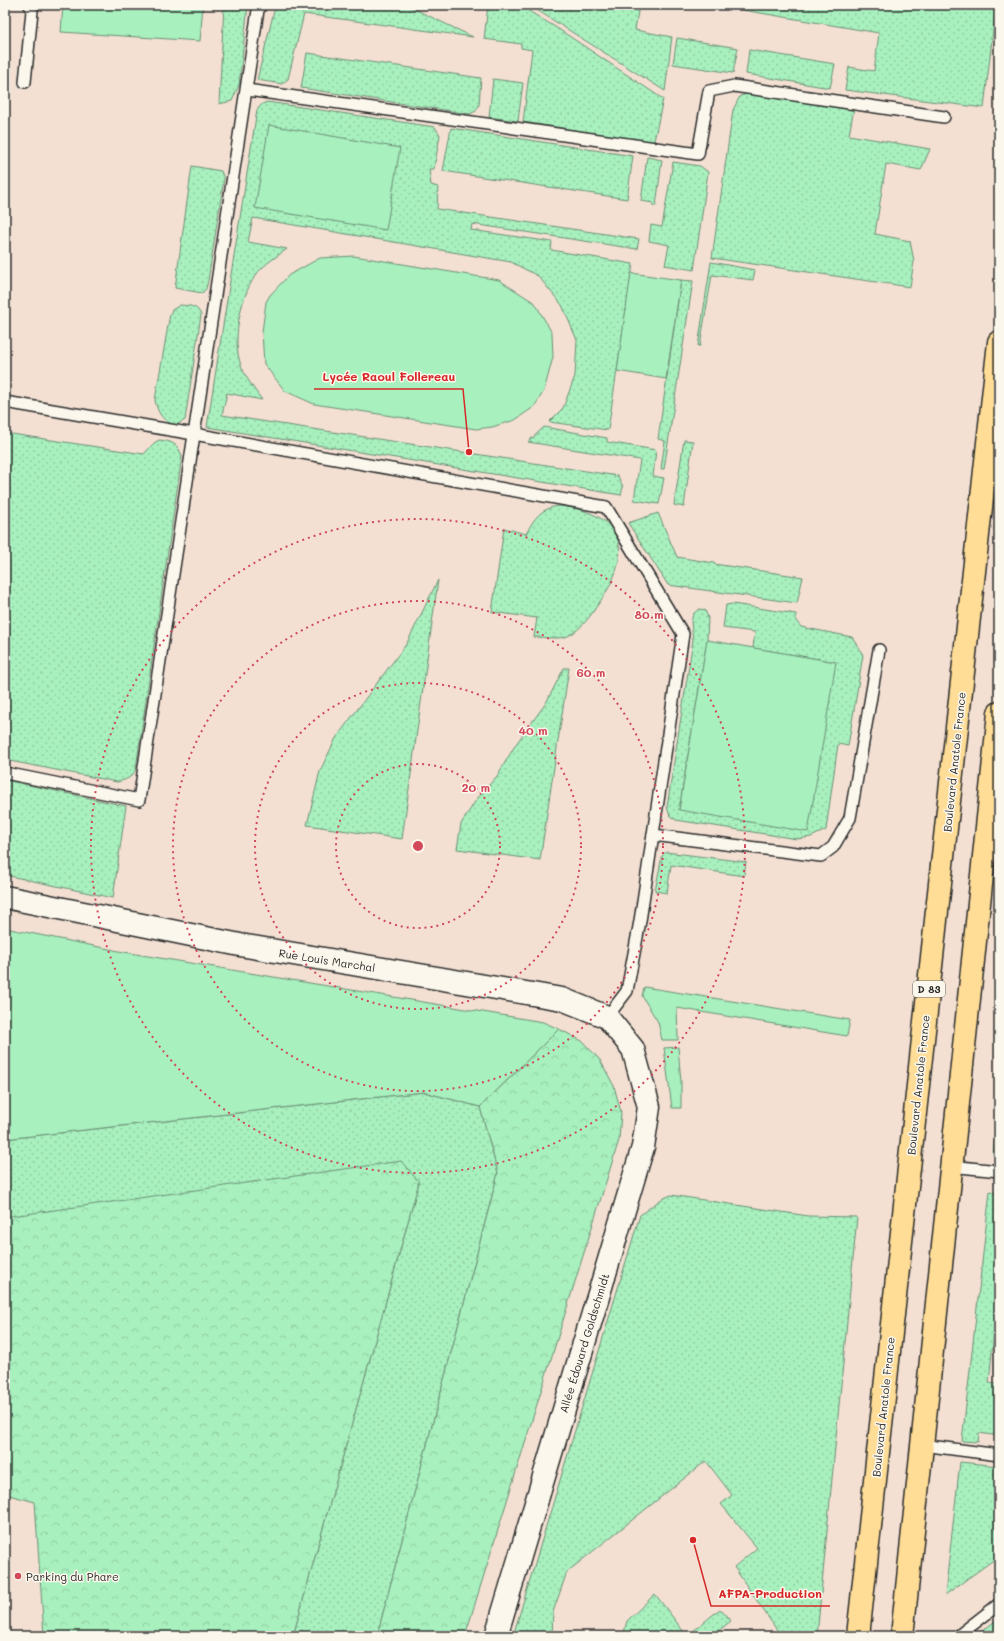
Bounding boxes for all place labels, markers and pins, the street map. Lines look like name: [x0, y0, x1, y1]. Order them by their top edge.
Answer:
callout: Lycée Raoul Follereau: [314, 365, 463, 389]
centre of rings: [411, 839, 425, 853]
place label: Parking du Phare: [26, 1569, 119, 1584]
marker: Parking du Phare: [13, 1571, 23, 1581]
callout: AFPA-Production: [711, 1582, 830, 1606]

